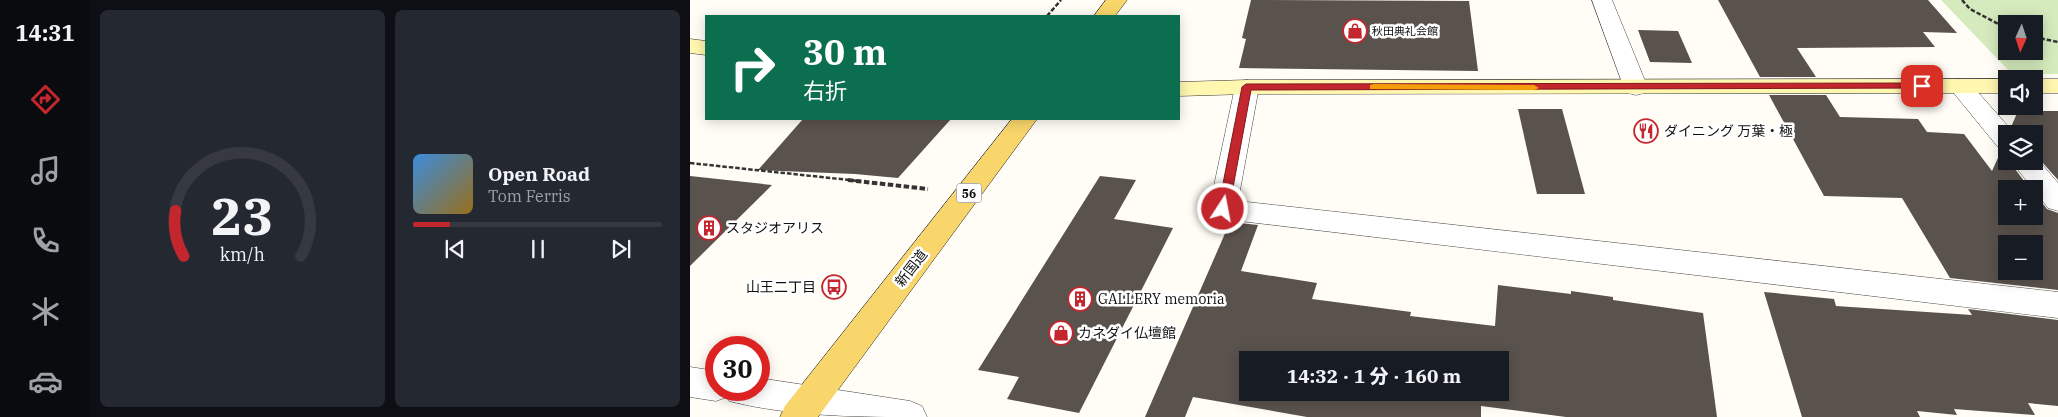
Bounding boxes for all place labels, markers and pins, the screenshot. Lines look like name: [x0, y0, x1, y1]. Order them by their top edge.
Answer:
shop icon: 秋田典礼会館: [1342, 18, 1368, 44]
place label: 秋田典礼会館: [1372, 24, 1438, 38]
pin: [1901, 65, 1943, 107]
restaurant icon: ダイニング 万葉・極: [1633, 118, 1659, 144]
place label: ダイニング 万葉・極: [1664, 122, 1793, 140]
building icon: スタジオアリス: [696, 215, 722, 241]
place label: スタジオアリス: [726, 219, 824, 237]
bus stop icon: 山王二丁目: [821, 274, 847, 300]
place label: 山王二丁目: [746, 278, 816, 296]
building icon: GALLERY memoria: [1067, 286, 1093, 312]
place label: GALLERY memoria: [1098, 290, 1225, 308]
shop icon: カネダイ仏壇館: [1048, 320, 1074, 346]
place label: カネダイ仏壇館: [1078, 324, 1176, 342]

